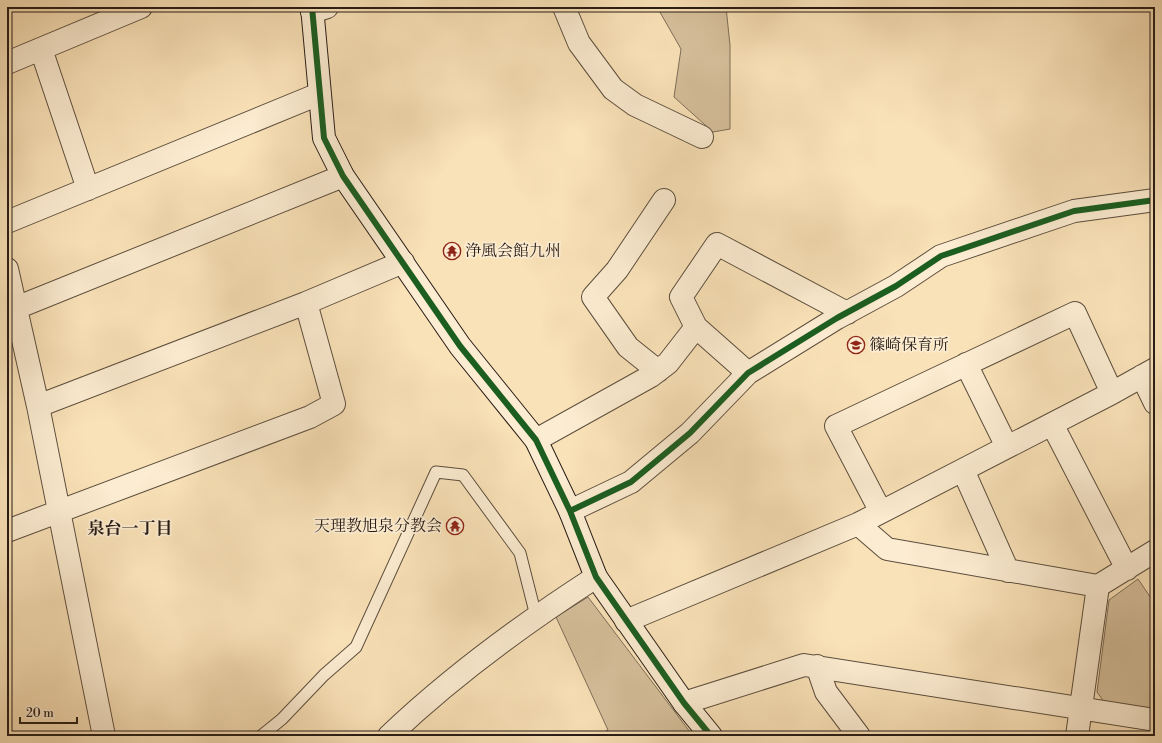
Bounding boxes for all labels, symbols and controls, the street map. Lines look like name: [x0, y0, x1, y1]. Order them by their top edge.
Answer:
temple icon: 浄風会館九州: [442, 241, 462, 261]
place label: 浄風会館九州: [465, 241, 561, 261]
school or university icon: 篠崎保育所: [846, 335, 866, 355]
place label: 篠崎保育所: [869, 335, 949, 355]
place label: 天理教旭泉分教会: [314, 516, 442, 536]
temple icon: 天理教旭泉分教会: [445, 516, 465, 536]
district label: 泉台一丁目: [88, 518, 173, 540]
scale bar: [20, 699, 77, 725]
text: 20 m: [26, 706, 54, 721]

